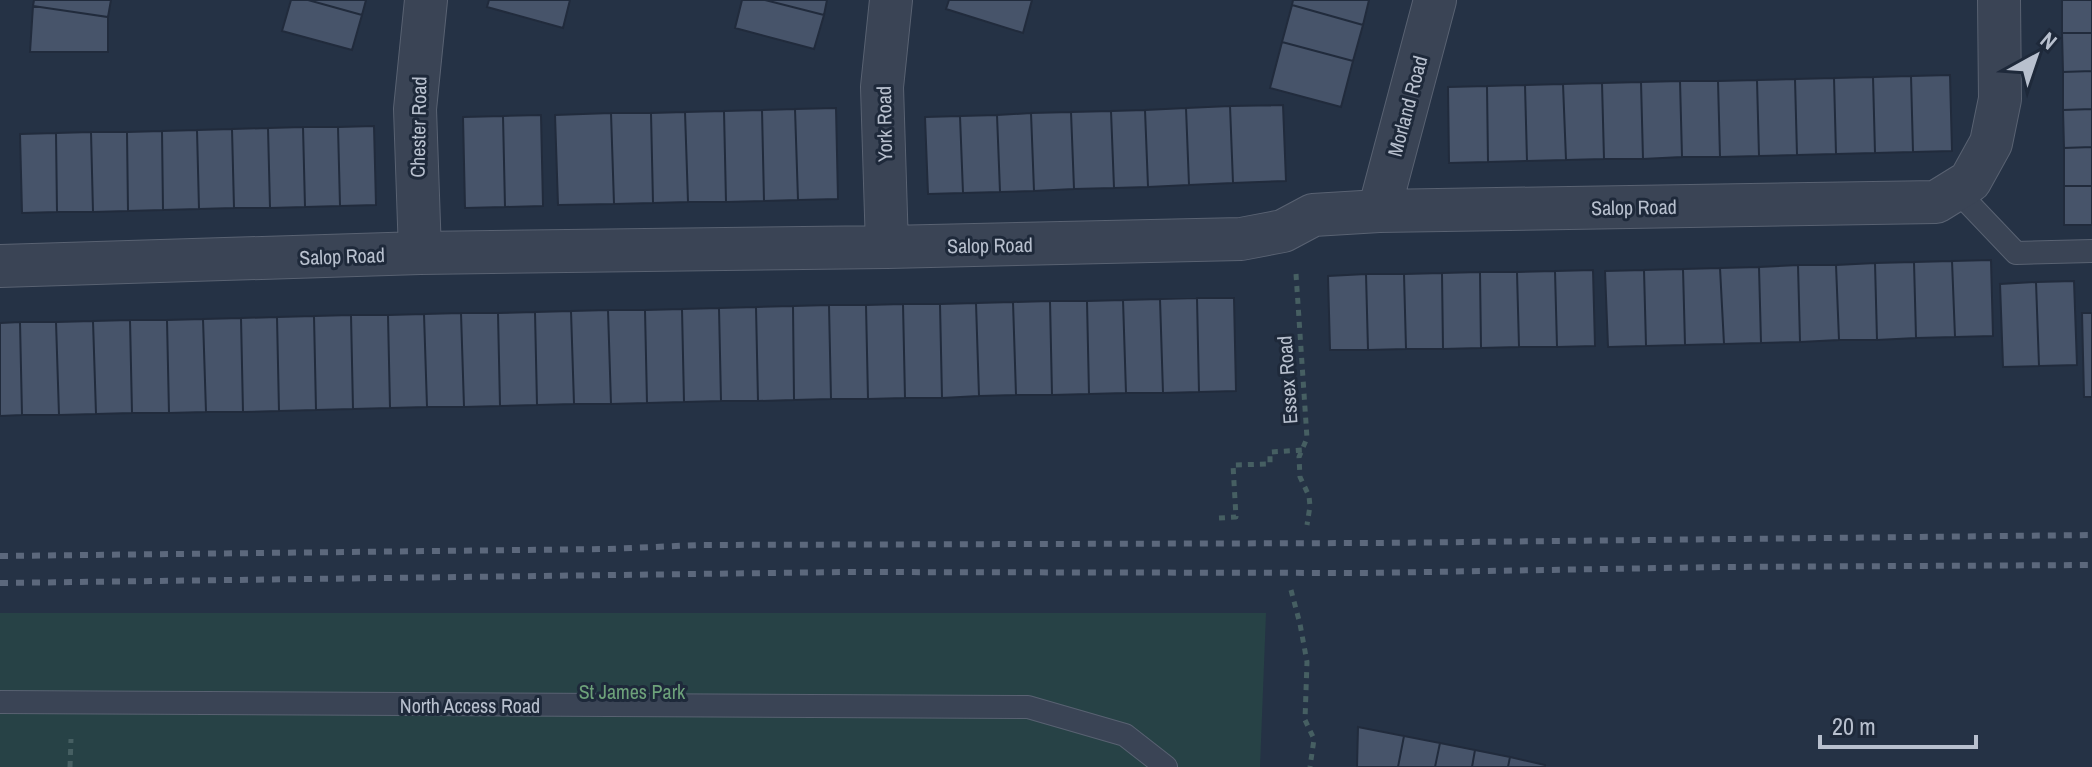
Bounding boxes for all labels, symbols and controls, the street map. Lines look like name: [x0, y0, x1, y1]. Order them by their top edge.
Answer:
north arrow: [1996, 16, 2076, 96]
text: N: [2034, 25, 2063, 56]
street label: Morland Road: [1381, 53, 1433, 159]
street label: Chester Road: [404, 76, 432, 178]
street label: York Road: [870, 86, 898, 162]
street label: Salop Road: [1591, 193, 1677, 221]
street label: Salop Road: [947, 231, 1033, 259]
street label: Salop Road: [299, 241, 385, 271]
street label: Essex Road: [1270, 335, 1304, 425]
park label: St James Park: [579, 678, 686, 705]
street label: North Access Road: [400, 692, 540, 719]
scale bar: [1820, 699, 1976, 749]
text: 20 m: [1832, 710, 1876, 742]

